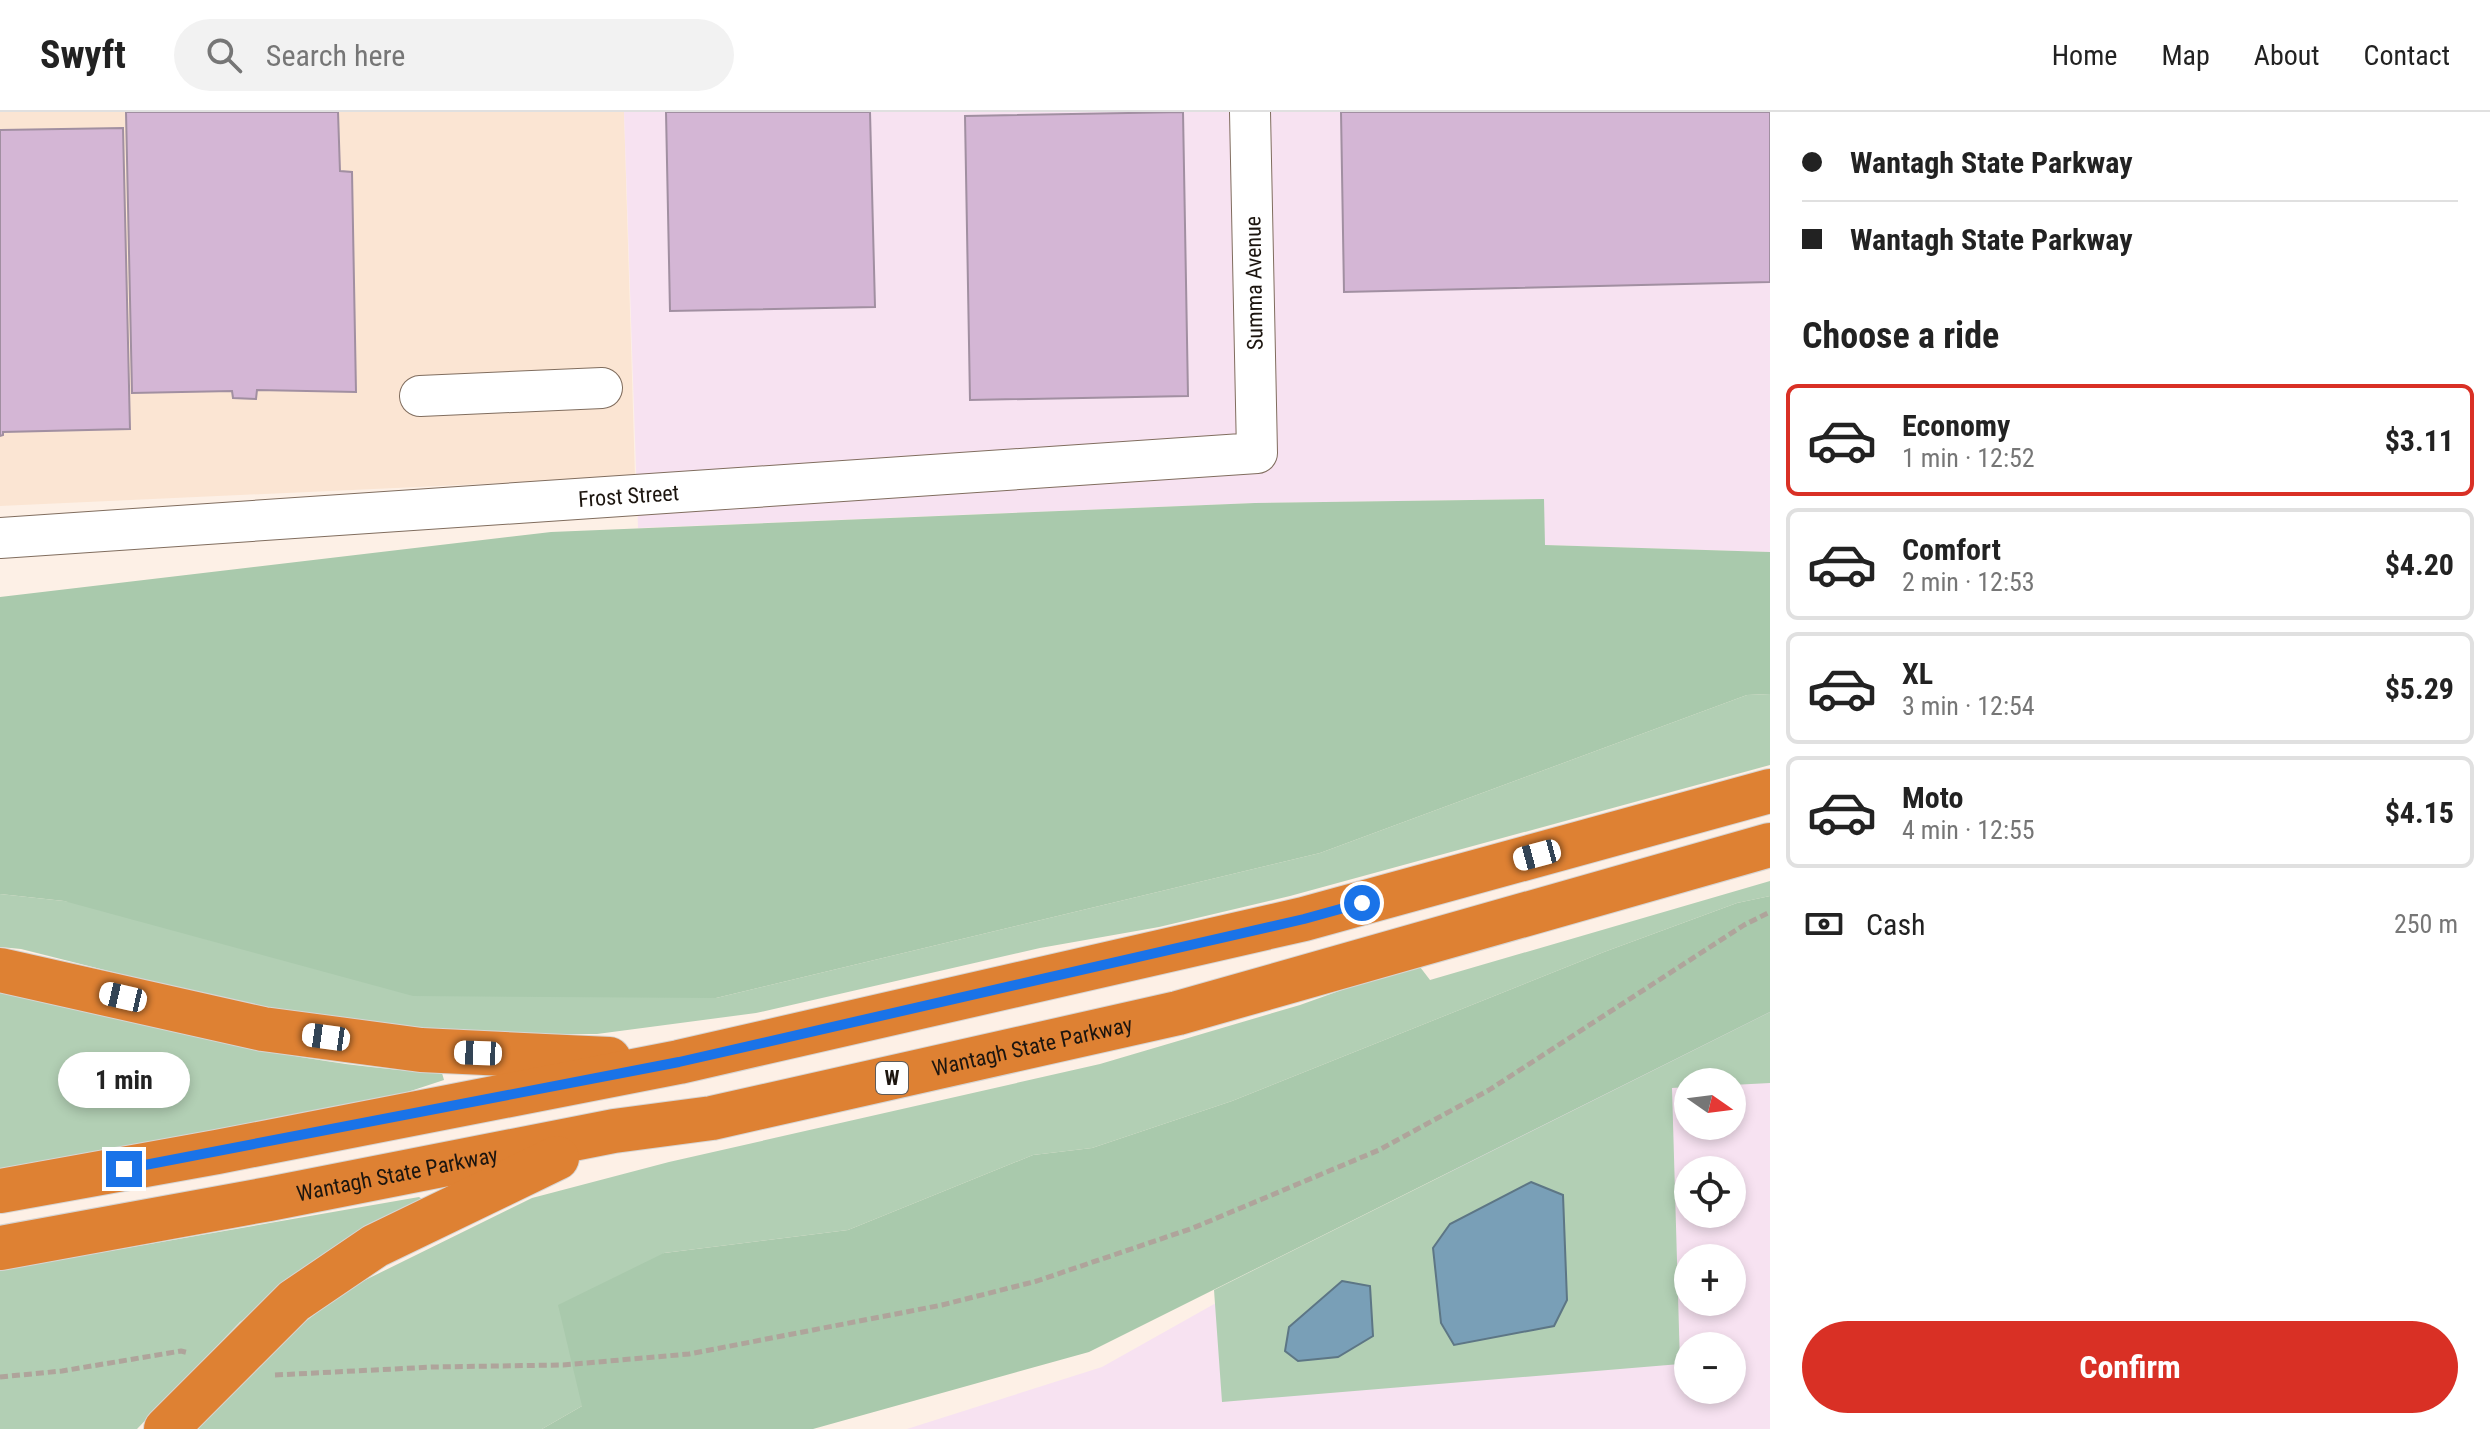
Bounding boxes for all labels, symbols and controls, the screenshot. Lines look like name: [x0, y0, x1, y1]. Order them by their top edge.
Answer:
search box: [174, 19, 734, 91]
text: Swyft: [40, 33, 126, 77]
icon: search: [202, 33, 246, 77]
text: Search here: [266, 38, 405, 73]
text: Home: [2052, 39, 2117, 72]
text: Map: [2161, 39, 2210, 72]
text: About: [2254, 39, 2320, 72]
text: Contact: [2364, 39, 2450, 72]
text: Wantagh State Parkway: [1850, 145, 2133, 180]
street label: Summa Avenue: [1240, 216, 1268, 350]
text: Wantagh State Parkway: [1850, 222, 2133, 257]
text: Choose a ride: [1802, 315, 1999, 357]
icon: car: [1806, 404, 1878, 476]
text: Economy: [1902, 408, 2010, 443]
text: $3.11: [2385, 423, 2454, 458]
text: 1 min · 12:52: [1902, 443, 2035, 473]
street label: Frost Street: [577, 480, 680, 511]
icon: car: [1806, 528, 1878, 600]
text: Comfort: [1902, 532, 2001, 567]
text: $4.20: [2385, 547, 2454, 582]
text: 2 min · 12:53: [1902, 567, 2035, 597]
icon: car: [1806, 652, 1878, 724]
text: XL: [1902, 656, 1933, 691]
text: $5.29: [2385, 671, 2454, 706]
text: 3 min · 12:54: [1902, 691, 2035, 721]
icon: car: [1806, 776, 1878, 848]
text: Moto: [1902, 780, 1963, 815]
text: $4.15: [2385, 795, 2454, 830]
text: 4 min · 12:55: [1902, 815, 2035, 845]
car: [1511, 837, 1563, 873]
route start: [1344, 885, 1380, 921]
icon: cash: [1802, 902, 1846, 946]
text: Cash: [1866, 907, 1926, 942]
text: 250 m: [2394, 909, 2458, 939]
car: [97, 980, 149, 1014]
street label: Wantagh State Parkway: [929, 1011, 1135, 1081]
car: [301, 1022, 351, 1052]
car: [454, 1040, 502, 1066]
callout: 1 min: [58, 1053, 190, 1109]
road number: W: [876, 1062, 908, 1094]
text: 1 min: [95, 1065, 153, 1095]
north arrow: [1674, 1068, 1746, 1140]
map controls: [1674, 1068, 1746, 1404]
street label: Wantagh State Parkway: [294, 1142, 500, 1206]
route end: [106, 1151, 142, 1187]
button: locate: [1674, 1156, 1746, 1228]
button: +: [1674, 1244, 1746, 1316]
button: Confirm: [1802, 1321, 2458, 1413]
button: −: [1674, 1332, 1746, 1404]

